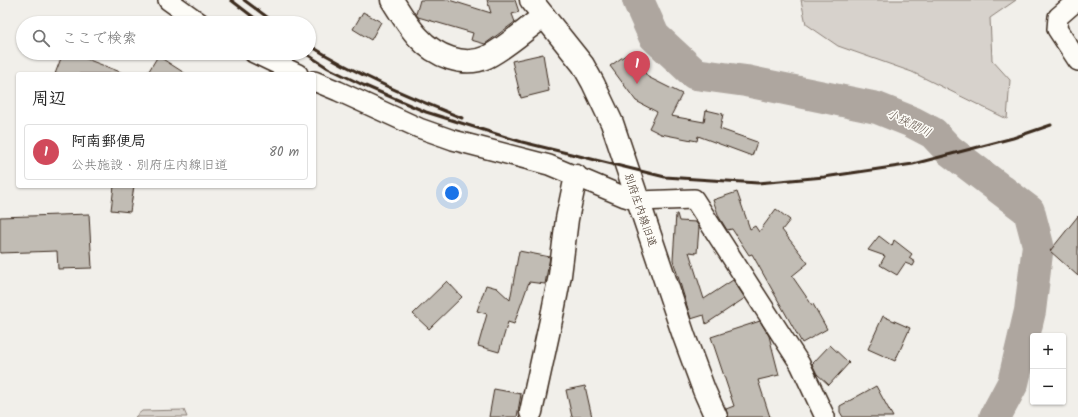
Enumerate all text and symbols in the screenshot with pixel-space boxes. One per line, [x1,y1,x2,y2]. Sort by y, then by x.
search box [16,16,316,60]
icon: search [30,27,52,49]
text: ここで検索 [62,27,137,51]
pin: 1 [624,51,650,84]
text: 周辺 [32,86,66,113]
water label: 小狭間川 [883,104,935,143]
text: 阿南郵便局 [71,130,146,154]
text: 1 [44,142,48,163]
text: 80 m [269,142,299,163]
text: 公共施設 · 別府庄内線旧道 [71,155,228,176]
street label: 別府庄内線旧道 [619,171,661,250]
your location [442,183,462,203]
map controls [1030,333,1066,405]
button: + [1030,333,1066,369]
button: − [1030,369,1066,405]

